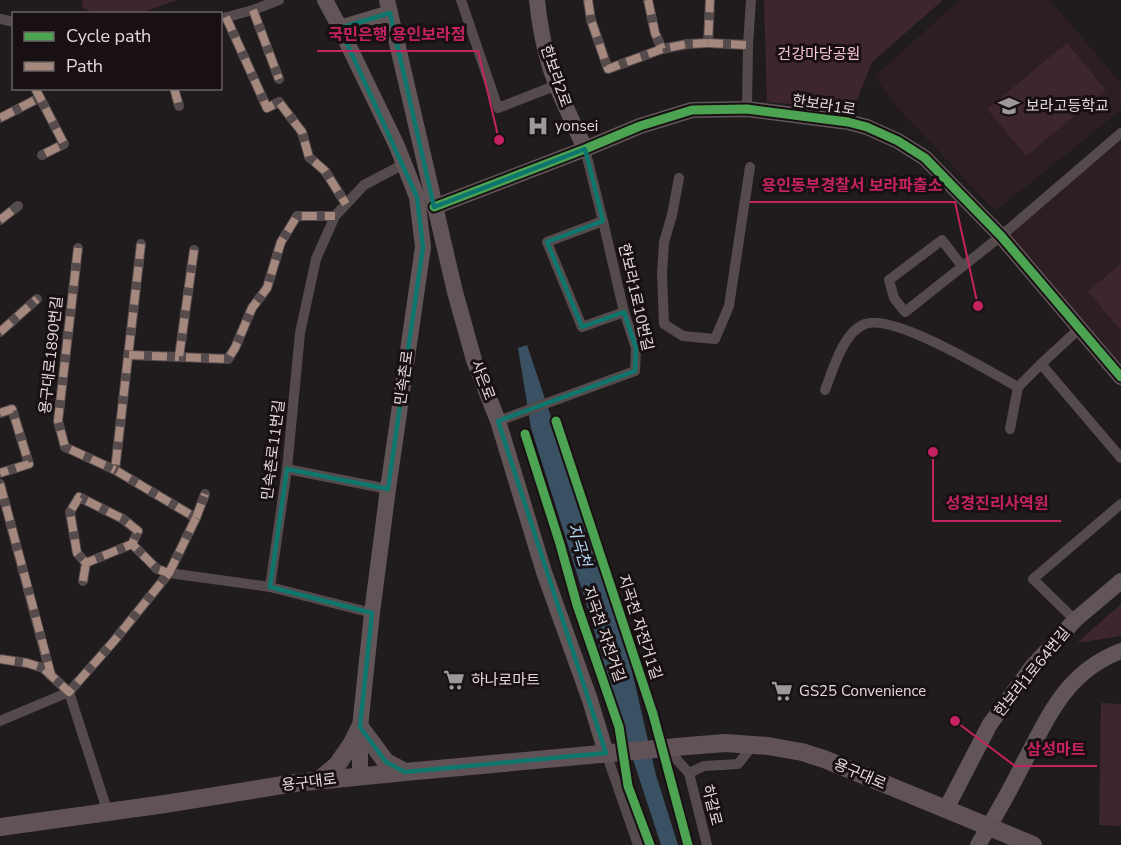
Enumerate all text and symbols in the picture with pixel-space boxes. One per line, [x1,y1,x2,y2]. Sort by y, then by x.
legend [12,12,222,90]
callout: 국민은행 용인보라점 [317,17,478,51]
text: Cycle path [66,24,151,48]
text: 국민은행 용인보라점 [329,24,465,46]
street label: 한보라2로 [536,42,576,110]
park label: 건강마당공원 [778,44,860,64]
text: Path [66,54,103,78]
street label: 한보라1로 [791,90,857,120]
school or university icon: 보라고등학교 [997,94,1021,118]
place label: 보라고등학교 [1026,96,1109,116]
hospital icon: yonsei [526,114,550,138]
place label: yonsei [555,116,598,136]
callout: 용인동부경찰서 보라파출소 [750,168,955,202]
text: 용인동부경찰서 보라파출소 [762,175,943,197]
street label: 한보라1로10번길 [614,241,658,353]
street label: 용구대로1890번길 [35,295,67,415]
street label: 민속촌로 [390,349,418,407]
street label: 사은로 [466,357,500,403]
street label: 민속촌로11번길 [257,399,289,501]
callout: 성경진리사역원 [933,487,1061,521]
text: 성경진리사역원 [945,493,1049,515]
water label: 지곡천 [562,521,597,572]
street label: 지곡천 자전거1길 [614,572,666,682]
street label: 지곡천 자전거길 [578,583,630,685]
street label: 한보라1로64번길 [990,623,1074,721]
supermarket icon: 하나로마트 [442,668,466,692]
place label: 하나로마트 [471,670,540,690]
supermarket icon: GS25 Convenience [770,679,794,703]
place label: GS25 Convenience [799,681,926,701]
callout: 삼성마트 [1015,732,1097,766]
text: 삼성마트 [1027,739,1086,761]
street label: 용구대로 [831,754,889,794]
street label: 용구대로 [280,769,338,795]
street label: 하갈로 [697,782,727,828]

